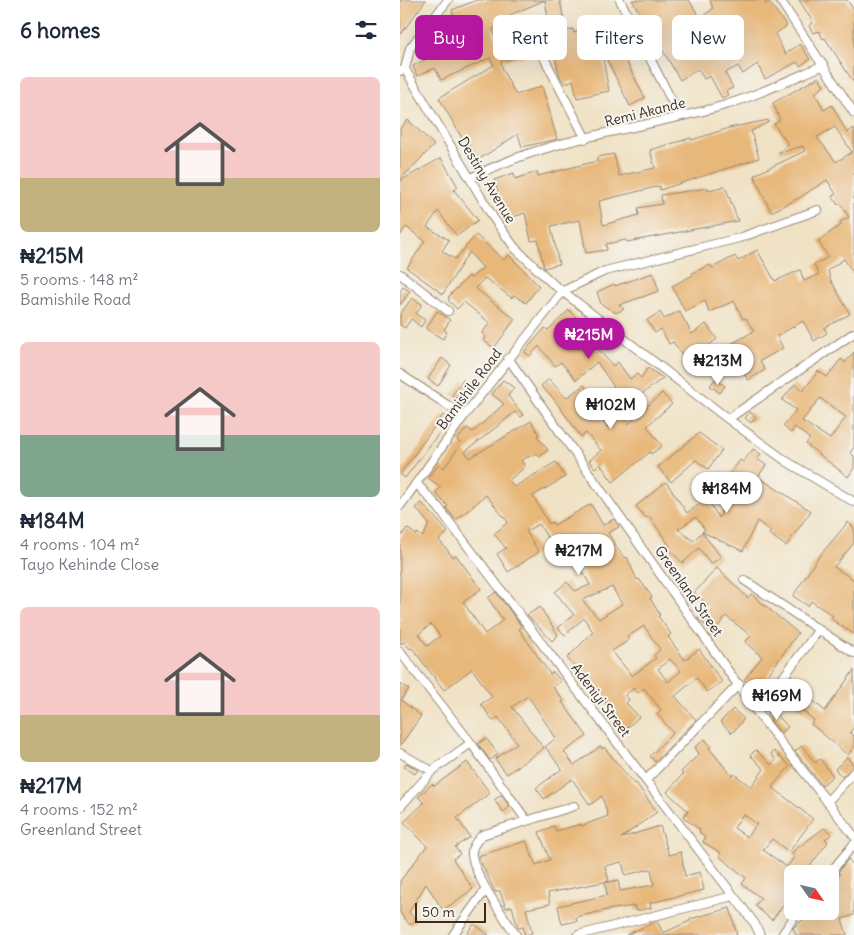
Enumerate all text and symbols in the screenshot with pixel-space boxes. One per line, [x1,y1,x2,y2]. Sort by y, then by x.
chip: Buy [415,15,483,60]
chip: Rent [493,15,567,60]
chip: Filters [577,15,662,60]
chip: New [672,15,744,60]
icon: filters [352,16,380,44]
text: 6 homes [20,17,100,44]
street label: Remi Akande [603,93,687,131]
icon: home [155,109,245,199]
street label: Destiny Avenue [454,133,520,227]
text: ₦215M [20,242,84,269]
text: 5 rooms · 148 m² [20,269,139,289]
text: Bamishile Road [20,289,131,309]
pin: ₦215M [554,318,624,360]
text: ₦215M [565,324,613,344]
pin: ₦213M [683,344,753,386]
street label: Bamishile Road [433,345,505,433]
text: ₦213M [694,350,742,370]
icon: home [155,374,245,464]
pin: ₦102M [576,388,646,430]
text: ₦102M [586,394,636,414]
pin: ₦184M [692,472,762,514]
text: ₦184M [702,478,752,498]
text: ₦184M [20,507,85,534]
text: 4 rooms · 104 m² [20,534,140,554]
pin: ₦217M [544,534,614,576]
text: ₦217M [555,540,603,560]
street label: Greenland Street [651,542,727,640]
text: Tayo Kehinde Close [20,554,159,574]
icon: home [155,639,245,729]
street label: Adeniyi Street [567,660,635,741]
pin: ₦169M [742,678,812,721]
text: ₦169M [752,685,802,705]
text: ₦217M [20,772,82,799]
text: 4 rooms · 152 m² [20,799,138,819]
text: Greenland Street [20,819,142,839]
north arrow [784,865,839,920]
map controls [784,865,839,920]
scale bar [415,900,486,923]
text: 50 m [422,903,455,921]

